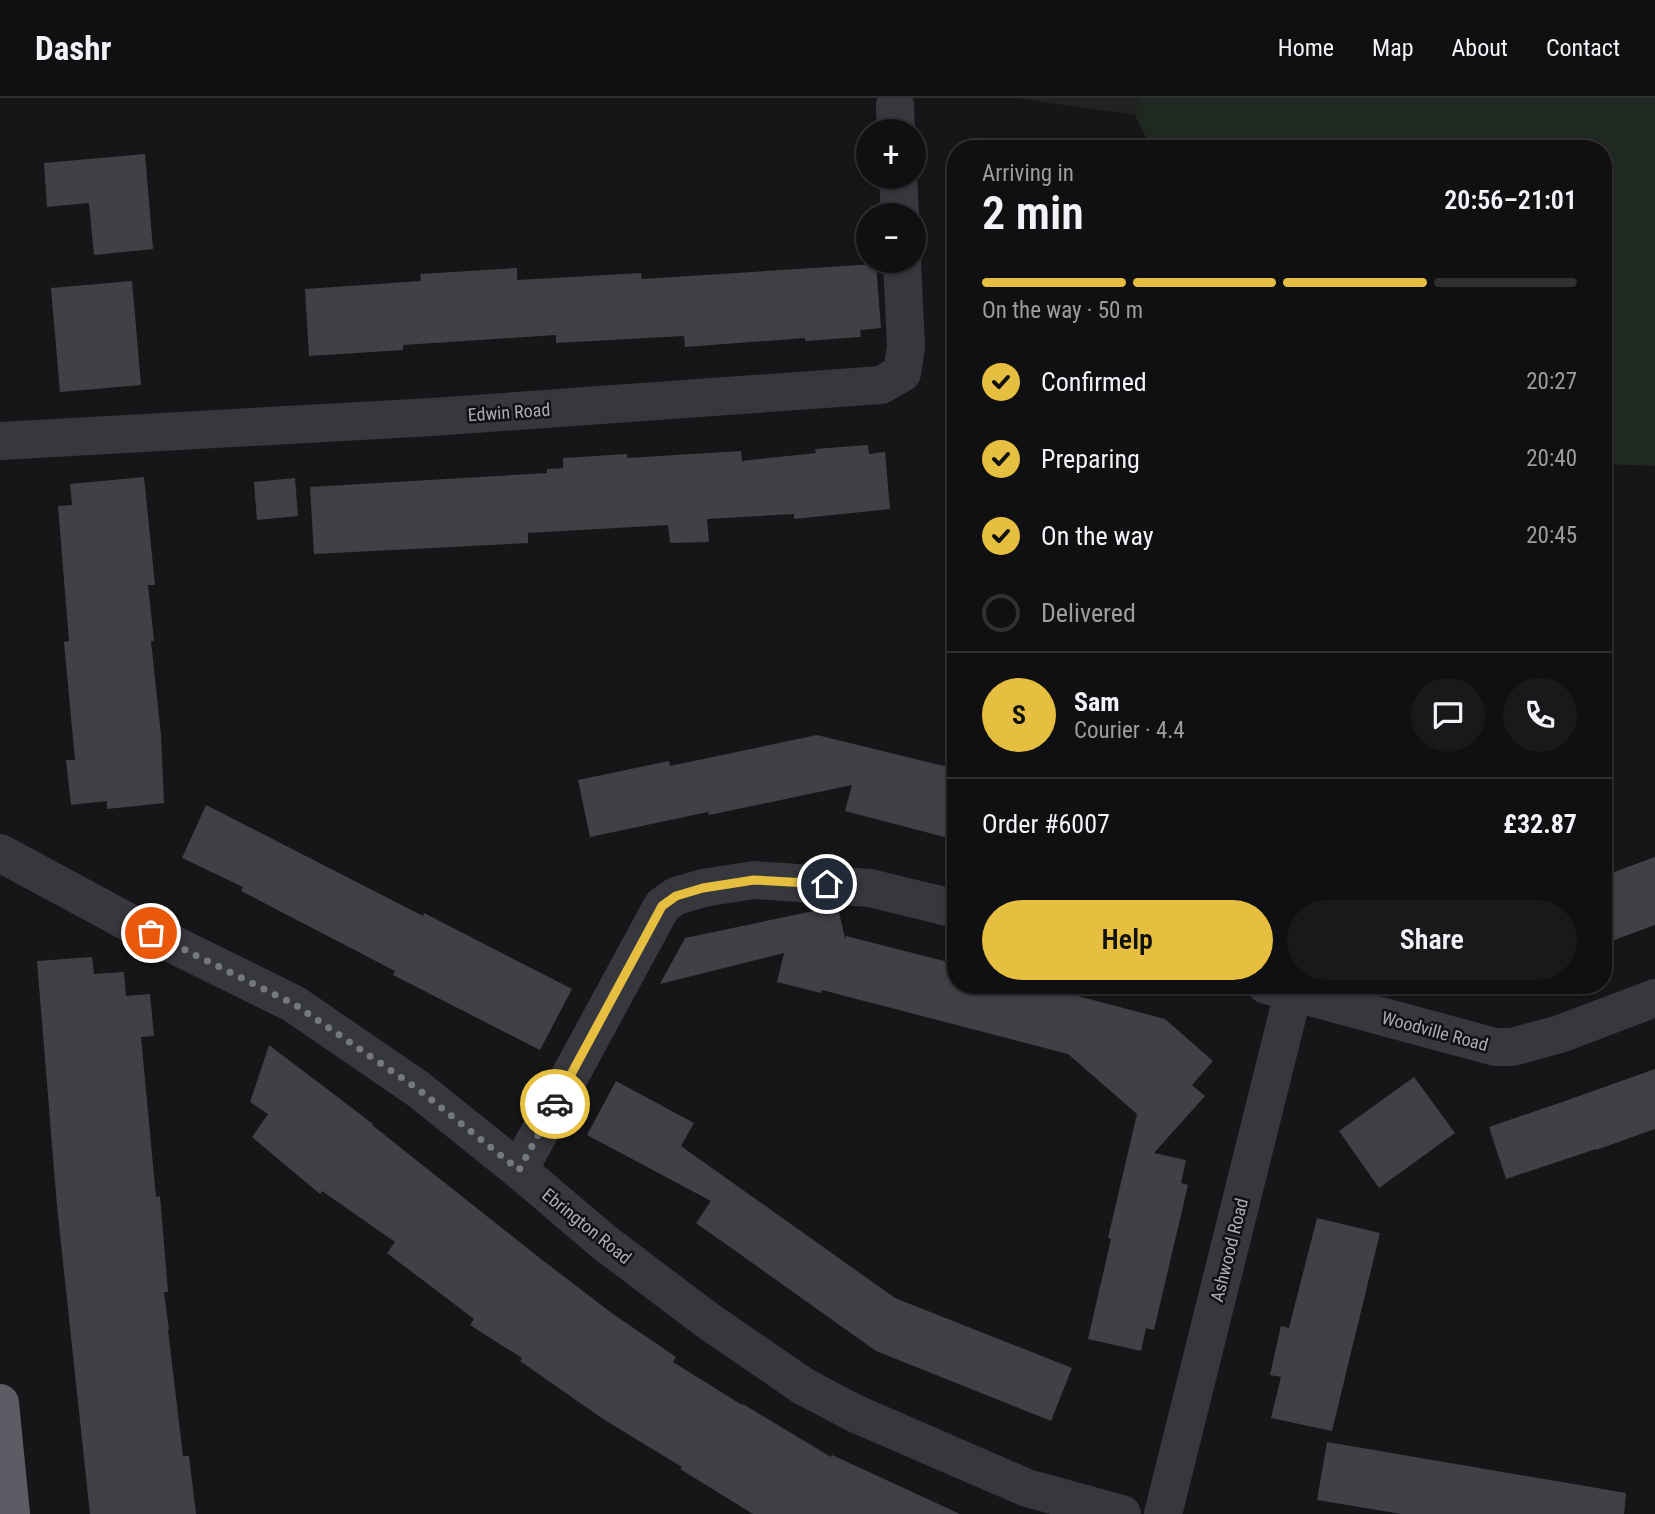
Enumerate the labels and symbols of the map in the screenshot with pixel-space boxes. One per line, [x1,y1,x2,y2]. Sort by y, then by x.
street label: Edwin Road [467,399,551,425]
pin [797,854,857,914]
pin [121,903,181,963]
street label: Woodville Road [1380,1007,1490,1055]
courier [520,1069,590,1139]
street label: Ebrington Road [538,1184,636,1268]
street label: Ashwood Road [1206,1196,1252,1304]

